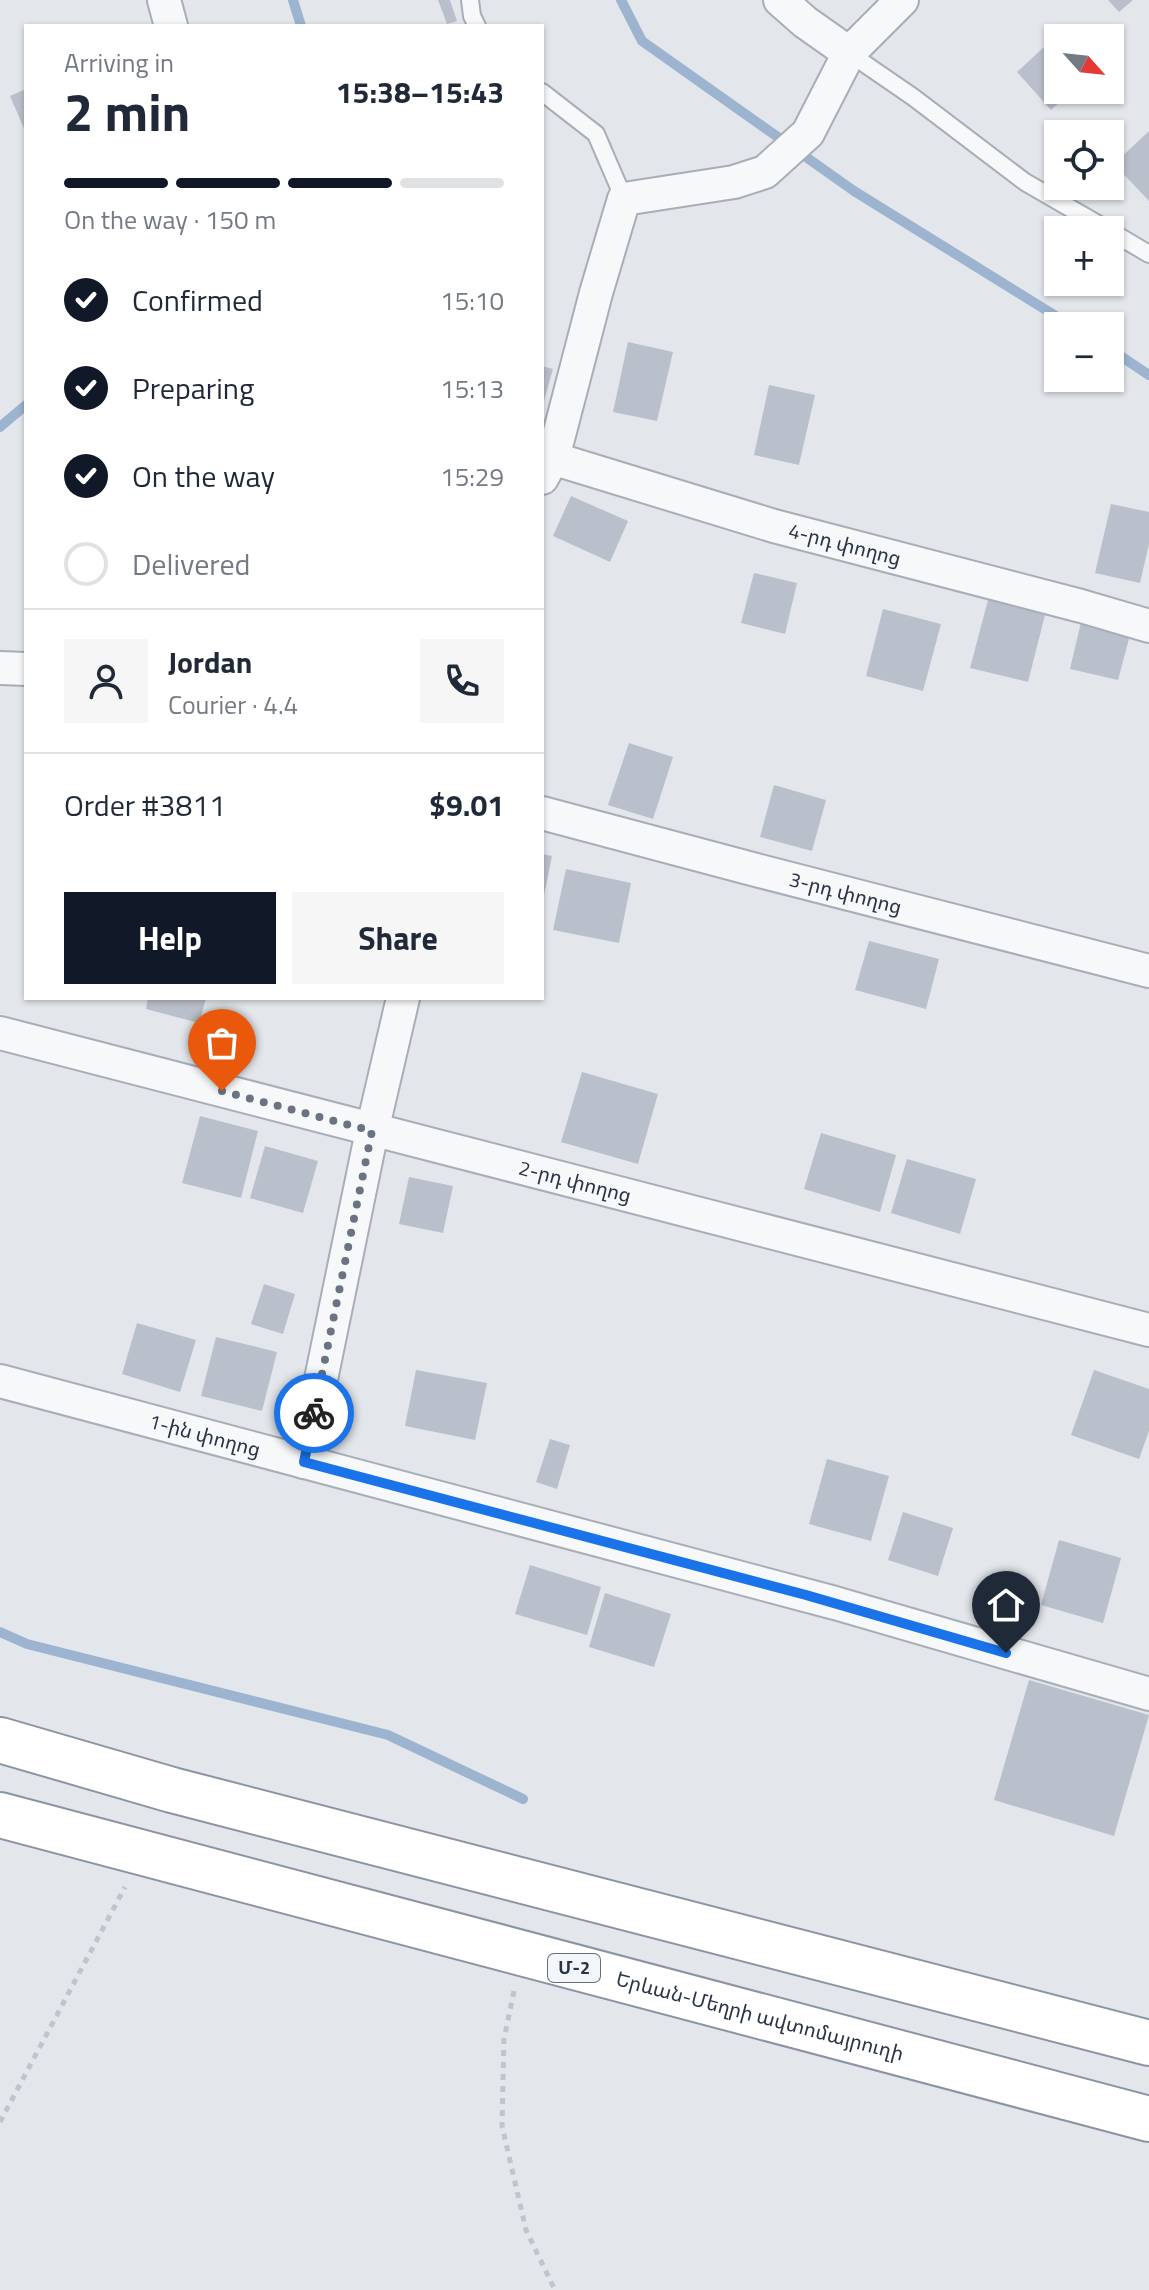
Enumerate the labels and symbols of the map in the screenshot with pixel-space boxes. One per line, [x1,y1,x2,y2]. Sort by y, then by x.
north arrow [1044,24,1124,104]
street label: 4-րդ փողոց [786,515,905,574]
street label: 3-րդ փողոց [786,863,905,922]
pin [188,1009,256,1091]
street label: 2-րդ փողոց [516,1152,635,1211]
courier [274,1373,354,1453]
street label: 1-ին փողոց [146,1405,264,1465]
pin [972,1571,1040,1653]
road number: Մ-2 [548,1954,600,1982]
street label: Երևան-Մեղրի ավտոմայրուղի [613,1963,907,2068]

